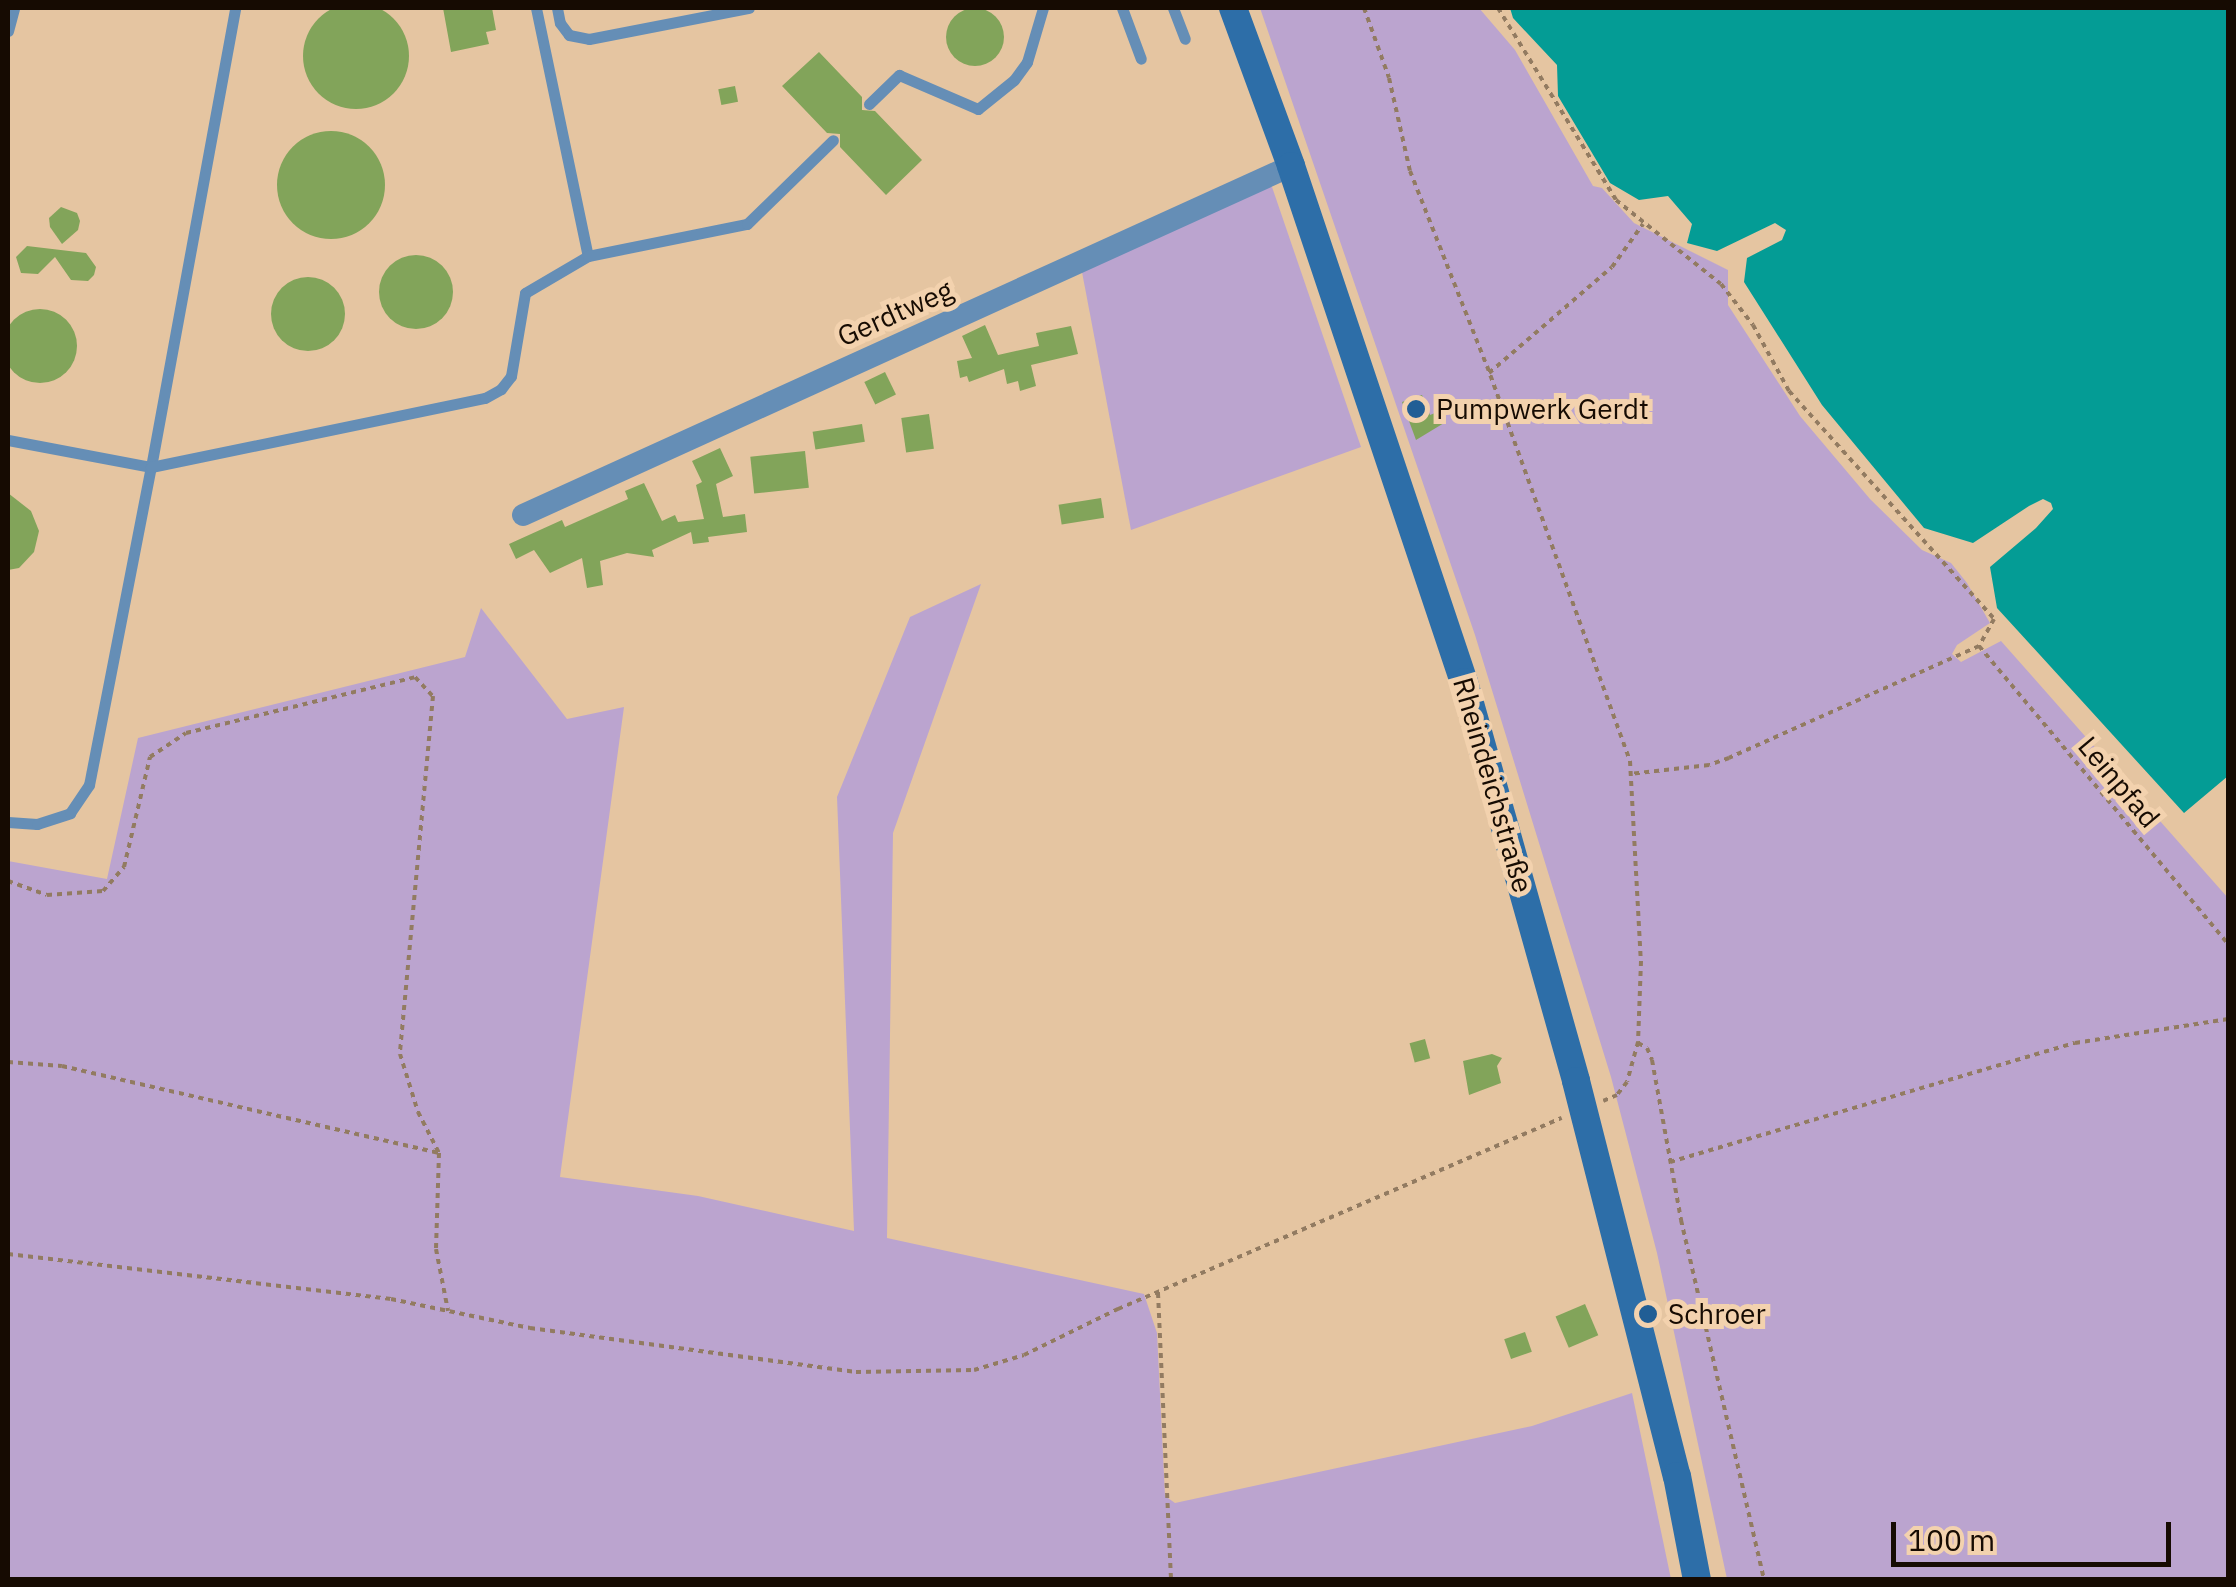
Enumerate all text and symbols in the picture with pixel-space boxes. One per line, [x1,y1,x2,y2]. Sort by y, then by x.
street label: Gerdtweg [832,273,958,353]
place label: Pumpwerk Gerdt [1436,392,1649,426]
marker: Pumpwerk Gerdt [1405,398,1427,420]
street label: Rheindeichstraße [1446,673,1540,897]
street label: Leinpfad [2071,730,2167,834]
place label: Schroer [1668,1297,1766,1331]
marker: Schroer [1637,1303,1659,1325]
scale bar [1896,1502,2176,1564]
text: 100 m [1908,1520,1995,1559]

